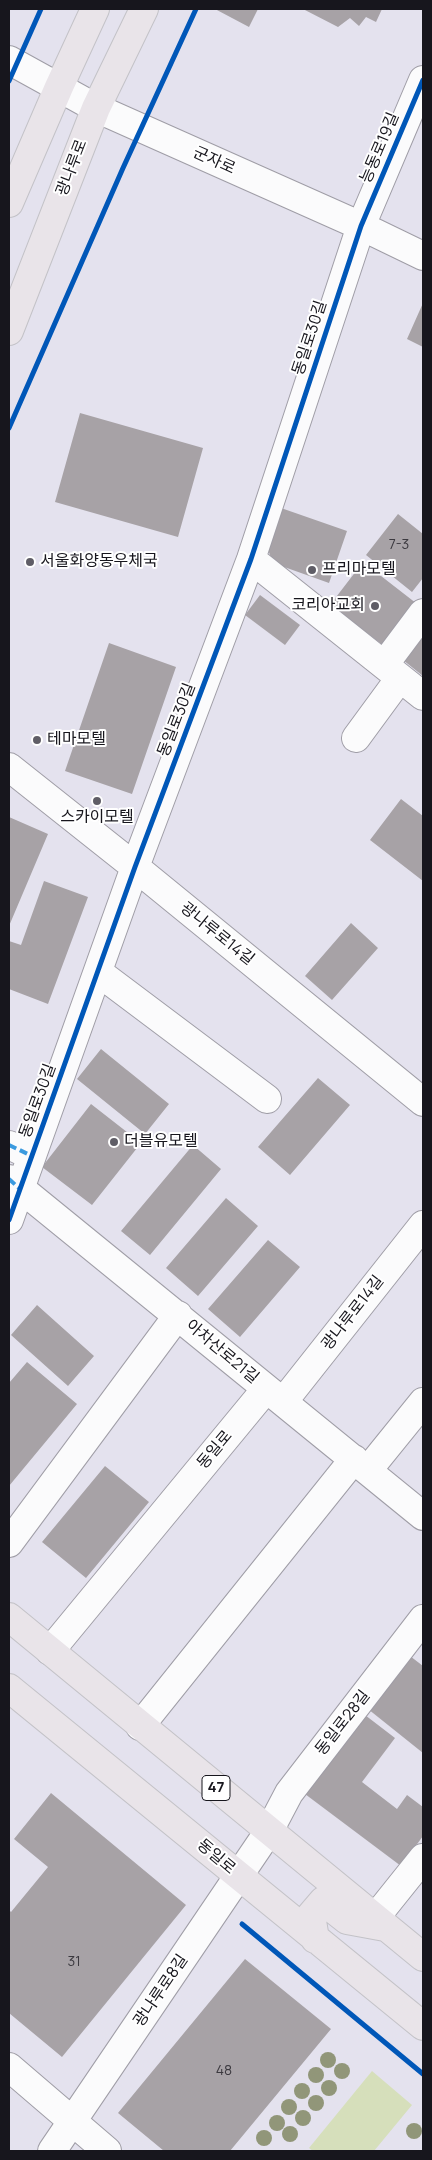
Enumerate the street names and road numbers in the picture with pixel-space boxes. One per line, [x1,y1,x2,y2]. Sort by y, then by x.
street label: 능동로19길 [357,110,403,186]
street label: 광나루로 [52,137,92,199]
street label: 군자로 [190,143,238,179]
street label: 동일로30길 [289,298,331,378]
street label: 동일로30길 [154,680,200,760]
street label: 광나루로14길 [176,898,258,970]
street label: 동일로30길 [16,1061,60,1141]
street label: 광나루로14길 [318,1272,388,1354]
street label: 아차산로21길 [182,1316,262,1388]
street label: 동일로 [193,1427,237,1473]
street label: 동일로28길 [312,1687,374,1759]
road number: 47 [202,1776,230,1800]
street label: 동일로 [193,1835,239,1879]
street label: 광나루로8길 [130,1951,192,2031]

